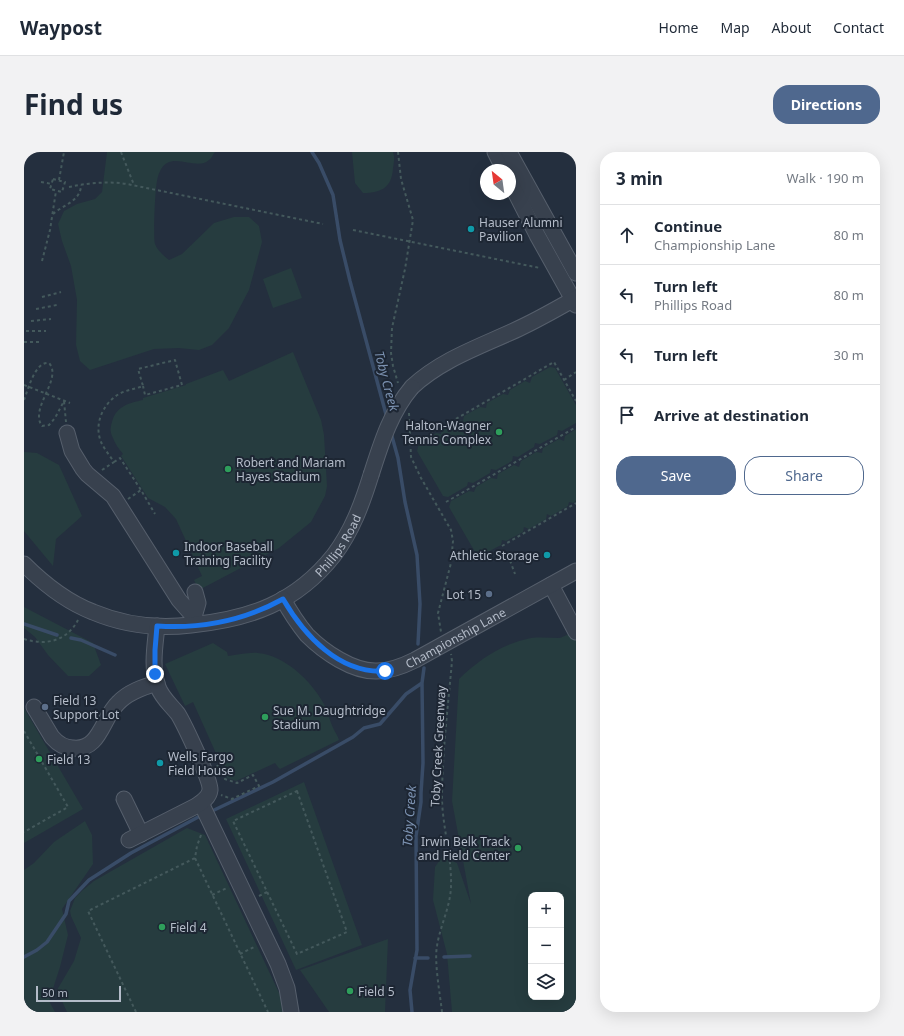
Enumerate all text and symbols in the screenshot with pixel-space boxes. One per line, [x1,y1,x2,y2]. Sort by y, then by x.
text: Waypost [20,15,102,41]
text: Home [659,18,698,37]
text: Map [720,18,750,37]
text: About [772,18,811,37]
text: Contact [833,18,884,37]
text: Find us [24,85,123,123]
button: Directions [773,85,880,124]
north arrow [480,164,516,200]
text: 3 min [616,167,663,190]
text: Walk · 190 m [786,169,864,187]
place label: Hauser Alumni Pavilion [479,214,563,245]
text: Continue [654,216,722,236]
marker: Hauser Alumni Pavilion [466,224,476,234]
icon: ahead [616,224,638,246]
text: 80 m [834,226,864,244]
text: Championship Lane [654,236,775,254]
text: Turn left [654,276,718,296]
icon: left [616,284,638,306]
text: 80 m [834,286,864,304]
text: Phillips Road [654,296,732,314]
icon: left [616,344,638,366]
text: Turn left [654,345,718,365]
text: 30 m [834,346,864,364]
water label: Toby Creek [370,349,404,414]
icon: arrive [616,404,638,426]
text: Arrive at destination [654,405,809,425]
place label: Halton-Wagner Tennis Complex [402,417,492,448]
marker: Halton-Wagner Tennis Complex [494,427,504,437]
place label: Robert and Mariam Hayes Stadium [236,454,346,485]
button: Save [616,456,736,495]
button: Share [744,456,864,495]
marker: Robert and Mariam Hayes Stadium [223,464,233,474]
street label: Phillips Road [311,511,365,580]
place label: Indoor Baseball Training Facility [184,538,273,569]
place label: Athletic Storage [450,547,539,564]
marker: Indoor Baseball Training Facility [171,548,181,558]
marker: Athletic Storage [542,550,552,560]
place label: Lot 15 [446,586,481,603]
marker: Lot 15 [484,589,494,599]
street label: Championship Lane [403,603,509,672]
route start [376,662,394,680]
route end [146,665,164,683]
street label: Toby Creek Greenway [426,684,450,807]
place label: Field 13 Support Lot [53,692,120,723]
marker: Field 13 Support Lot [40,702,50,712]
place label: Sue M. Daughtridge Stadium [273,702,386,733]
marker: Sue M. Daughtridge Stadium [260,712,270,722]
place label: Wells Fargo Field House [168,748,234,779]
place label: Field 13 [47,751,91,768]
marker: Field 13 [34,754,44,764]
marker: Wells Fargo Field House [155,758,165,768]
water label: Toby Creek [398,784,420,847]
place label: Irwin Belk Track and Field Center [418,833,511,864]
marker: Irwin Belk Track and Field Center [513,843,523,853]
map controls [528,892,564,1000]
button: + [528,892,564,928]
place label: Field 4 [170,919,207,936]
marker: Field 4 [157,922,167,932]
button: − [528,928,564,964]
button: layers [528,964,564,1000]
place label: Field 5 [358,983,395,1000]
scale bar [36,984,121,1003]
text: 50 m [42,985,68,1000]
marker: Field 5 [345,986,355,996]

